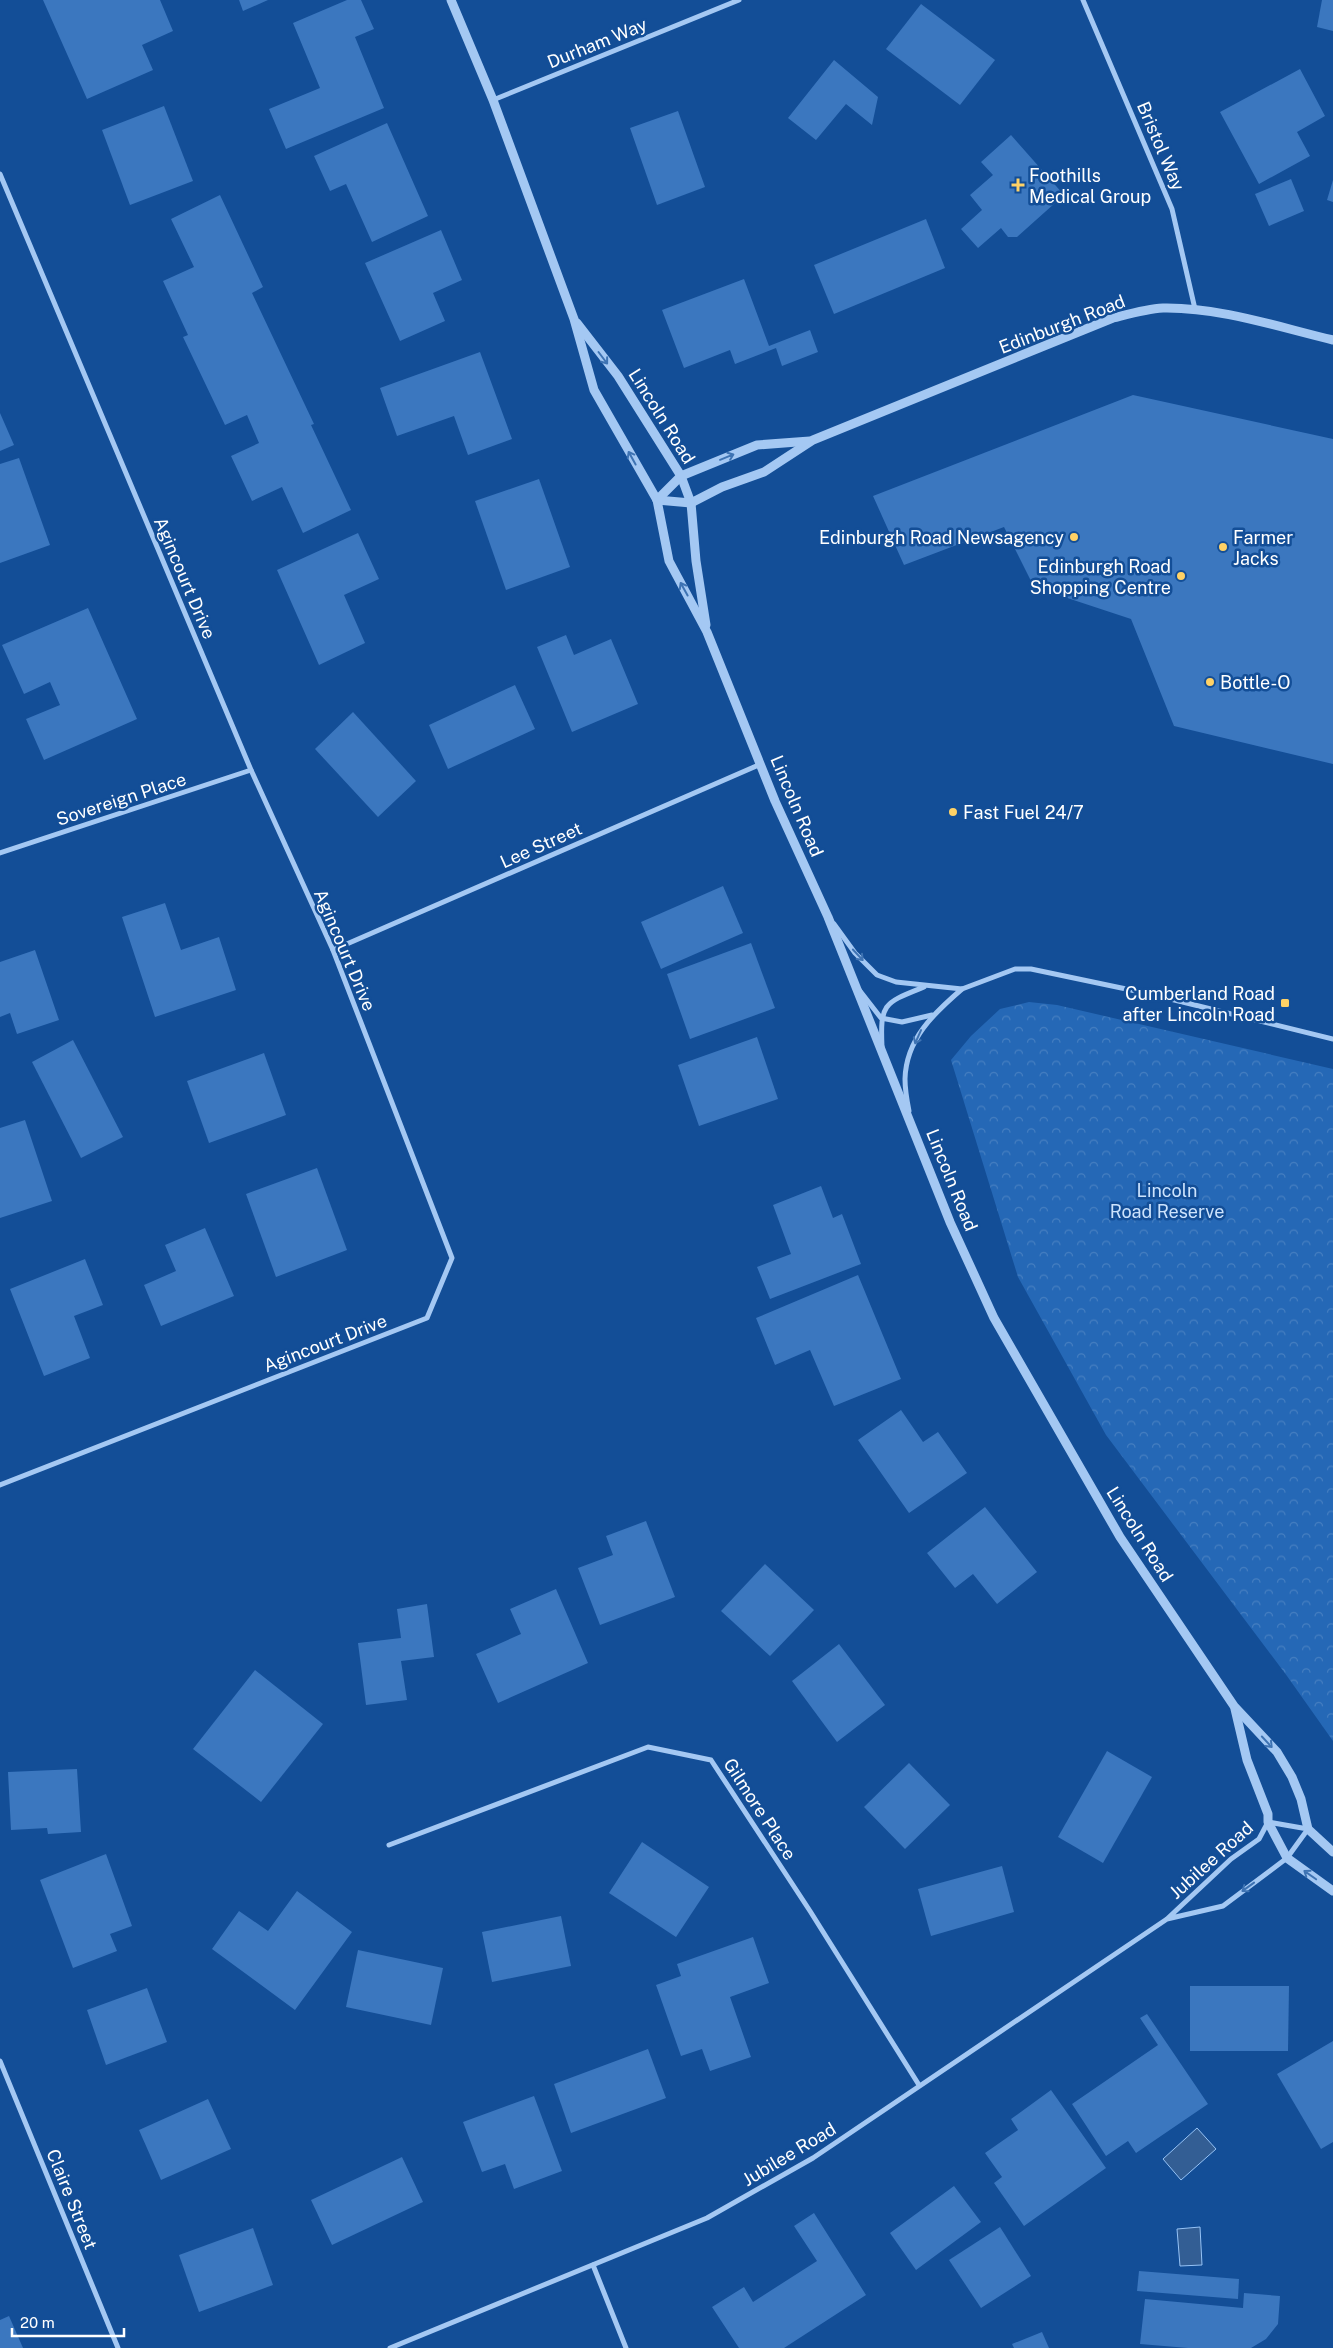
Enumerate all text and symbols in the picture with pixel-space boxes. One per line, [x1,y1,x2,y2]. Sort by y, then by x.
street label: Durham Way [544,13,650,73]
street label: Bristol Way [1133,98,1189,194]
place label: Foothills Medical Group [1029,165,1151,207]
marker: Foothills Medical Group [1011,178,1025,192]
street label: Edinburgh Road [996,290,1128,358]
one-way arrow [598,351,609,364]
street label: Lincoln Road [624,365,700,467]
one-way arrow [627,452,637,466]
one-way arrow [719,452,734,462]
street label: Agincourt Drive [150,514,220,642]
place label: Edinburgh Road Newsagency [819,527,1064,548]
place label: Farmer Jacks [1233,527,1293,569]
marker: Edinburgh Road Newsagency [1068,531,1080,543]
marker: Farmer Jacks [1217,541,1229,553]
place label: Edinburgh Road Shopping Centre [1030,556,1171,598]
marker: Edinburgh Road Shopping Centre [1175,570,1187,582]
one-way arrow [679,581,689,596]
place label: Bottle-O [1220,672,1290,693]
marker: Bottle-O [1204,676,1216,688]
street label: Lincoln Road [766,752,828,860]
street label: Sovereign Place [53,768,189,830]
place label: Fast Fuel 24/7 [963,802,1084,823]
marker: Fast Fuel 24/7 [947,806,959,818]
street label: Lee Street [497,818,585,872]
street label: Agincourt Drive [310,886,380,1014]
one-way arrow [852,949,864,961]
place label: Cumberland Road after Lincoln Road [1122,983,1275,1025]
marker: Cumberland Road after Lincoln Road [1279,997,1291,1009]
one-way arrow [912,1030,922,1045]
street label: Lincoln Road [922,1126,982,1234]
park label: Lincoln Road Reserve [1110,1180,1224,1222]
street label: Agincourt Drive [260,1310,390,1376]
street label: Lincoln Road [1102,1483,1178,1585]
one-way arrow [1261,1735,1273,1748]
street label: Gilmore Place [719,1754,801,1864]
street label: Jubilee Road [1165,1817,1257,1903]
one-way arrow [1303,1870,1317,1880]
one-way arrow [1241,1882,1255,1892]
street label: Jubilee Road [739,2118,839,2190]
street label: Claire Street [42,2146,102,2252]
scale bar [12,2306,125,2338]
text: 20 m [20,2314,55,2331]

